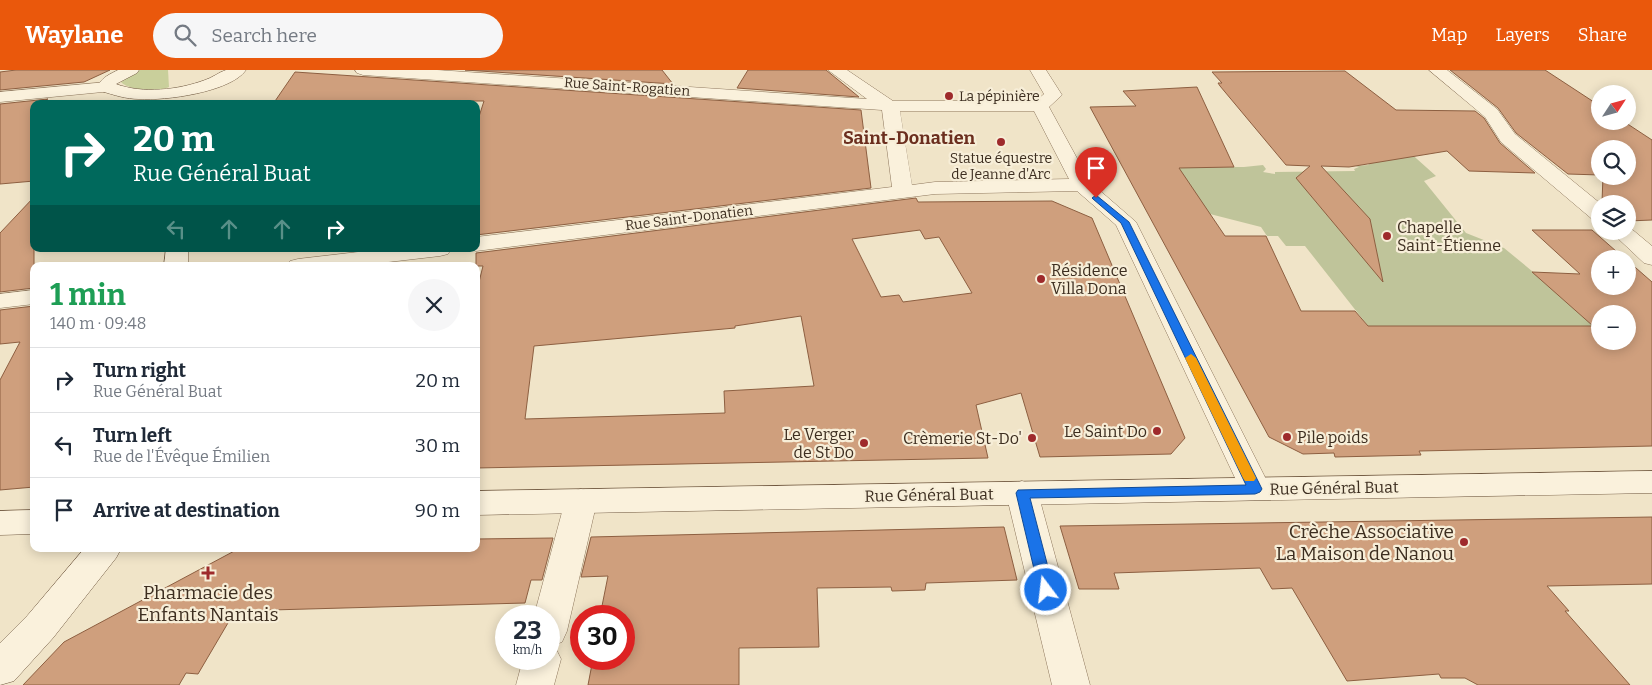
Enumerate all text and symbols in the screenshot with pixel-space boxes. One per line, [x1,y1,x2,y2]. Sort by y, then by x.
search box [153,13,503,58]
text: Waylane [25,21,123,49]
icon: search [171,21,199,49]
text: Search here [211,24,317,47]
text: Map [1431,24,1467,46]
text: Layers [1495,24,1550,46]
text: Share [1578,24,1627,46]
street label: Rue Saint-Rogatien [563,74,691,100]
north arrow [1591,85,1636,130]
map controls [1591,85,1636,350]
place label: La pépinière [959,88,1040,105]
marker: La pépinière [943,90,955,102]
text: 20 m [133,118,215,160]
icon: right [50,120,115,185]
district label: Saint-Donatien [843,127,976,149]
marker: Statue équestre de Jeanne d'Arc [995,136,1007,148]
button: search [1591,140,1636,185]
pin [1075,147,1117,198]
place label: Statue équestre de Jeanne d'Arc [950,150,1052,183]
icon: arrive [1082,154,1110,182]
text: Rue Général Buat [133,160,311,187]
button: layers [1591,195,1636,240]
street label: Rue Saint-Donatien [624,202,754,234]
icon: left [162,215,190,243]
icon: ahead [215,215,243,243]
icon: ahead [268,215,296,243]
icon: right [321,215,349,243]
place label: Chapelle Saint-Étienne [1397,218,1501,255]
marker: Chapelle Saint-Étienne [1381,230,1393,242]
button: + [1591,250,1636,295]
place label: Résidence Villa Dona [1051,261,1127,298]
marker: Résidence Villa Dona [1035,273,1047,285]
text: 1 min [50,277,126,313]
button: close [408,279,460,331]
button: − [1591,305,1636,350]
text: 140 m · 09:48 [50,314,146,333]
text: Turn right [93,359,186,382]
icon: right [50,366,78,394]
text: 20 m [416,369,460,392]
text: Rue Général Buat [93,382,222,401]
place label: Le Saint Do [1064,422,1147,441]
text: Turn left [93,424,172,447]
place label: Le Verger de St Do [783,425,854,462]
marker: Le Saint Do [1151,425,1163,437]
place label: Pile poids [1297,428,1368,447]
place label: Crèmerie St-Do' [903,429,1022,448]
icon: left [50,431,78,459]
marker: Pile poids [1281,431,1293,443]
marker: Crèmerie St-Do' [1026,432,1038,444]
text: 30 m [415,434,460,457]
marker: Le Verger de St Do [858,437,870,449]
text: Rue de l'Évêque Émilien [93,447,270,466]
street label: Rue Général Buat [1269,477,1399,499]
street label: Rue Général Buat [864,484,994,506]
icon: arrive [50,496,78,524]
text: Arrive at destination [93,499,280,522]
text: 90 m [415,499,460,522]
place label: Crèche Associative La Maison de Nanou [1276,520,1454,565]
marker: Crèche Associative La Maison de Nanou [1458,536,1470,548]
position arrow [1019,563,1071,615]
marker: Pharmacie des Enfants Nantais [202,567,214,579]
place label: Pharmacie des Enfants Nantais [137,581,279,626]
speed limit sign: 30 [570,605,635,670]
text: 23 [513,616,542,646]
text: km/h [513,643,542,657]

